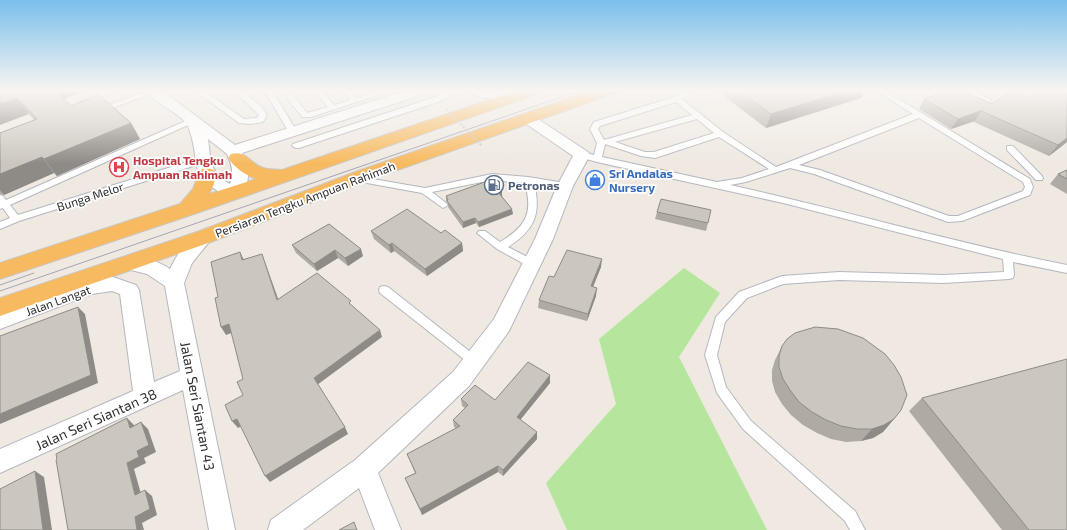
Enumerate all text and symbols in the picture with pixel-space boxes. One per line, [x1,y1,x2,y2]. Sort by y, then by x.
place label: Hospital Tengku Ampuan Rahimah [133,153,232,181]
hospital icon: Hospital Tengku Ampuan Rahimah [108,156,130,178]
street label: Persiaran Tengku Ampuan Rahimah [213,158,397,240]
place label: Sri Andalas Nursery [609,166,673,195]
shop icon: Sri Andalas Nursery [584,169,606,191]
fuel station icon: Petronas [483,174,505,196]
place label: Petronas [508,178,560,192]
street label: Bunga Melor [55,179,125,213]
street label: Jalan Langat [24,282,93,318]
street label: Jalan Seri Siantan 43 [177,340,219,472]
street label: Jalan Seri Siantan 38 [33,385,159,453]

